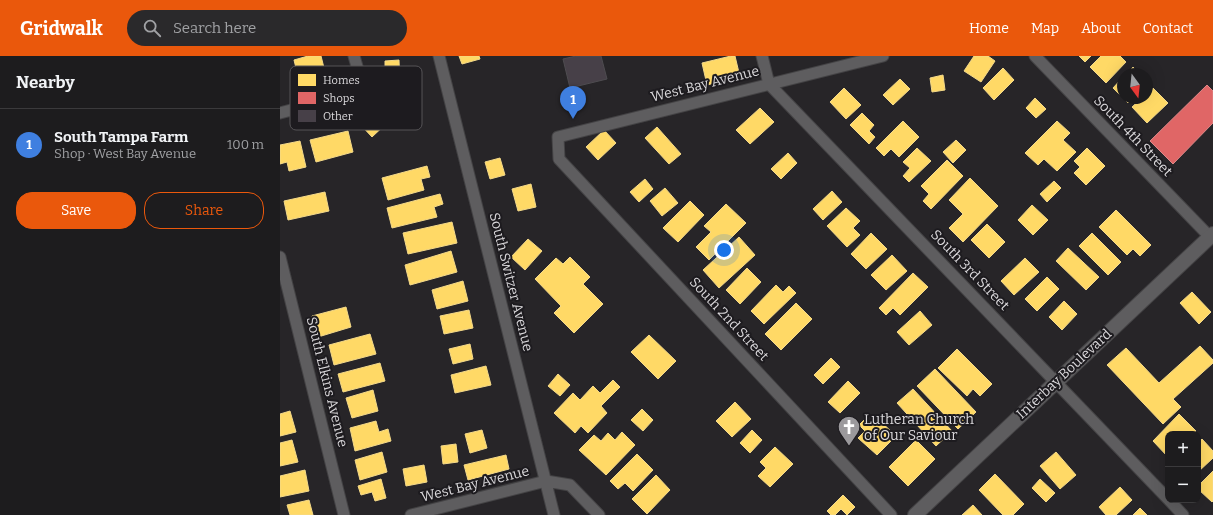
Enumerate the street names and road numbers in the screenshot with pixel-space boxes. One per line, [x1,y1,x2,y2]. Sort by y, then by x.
street label: West Bay Avenue [649,62,761,106]
street label: South 4th Street [1090,92,1176,180]
street label: South Switzer Avenue [486,211,536,353]
street label: South 3rd Street [927,226,1013,314]
street label: South 2nd Street [686,274,772,364]
street label: South Elkins Avenue [303,315,351,449]
street label: Interbay Boulevard [1013,326,1115,422]
street label: West Bay Avenue [419,462,531,506]

